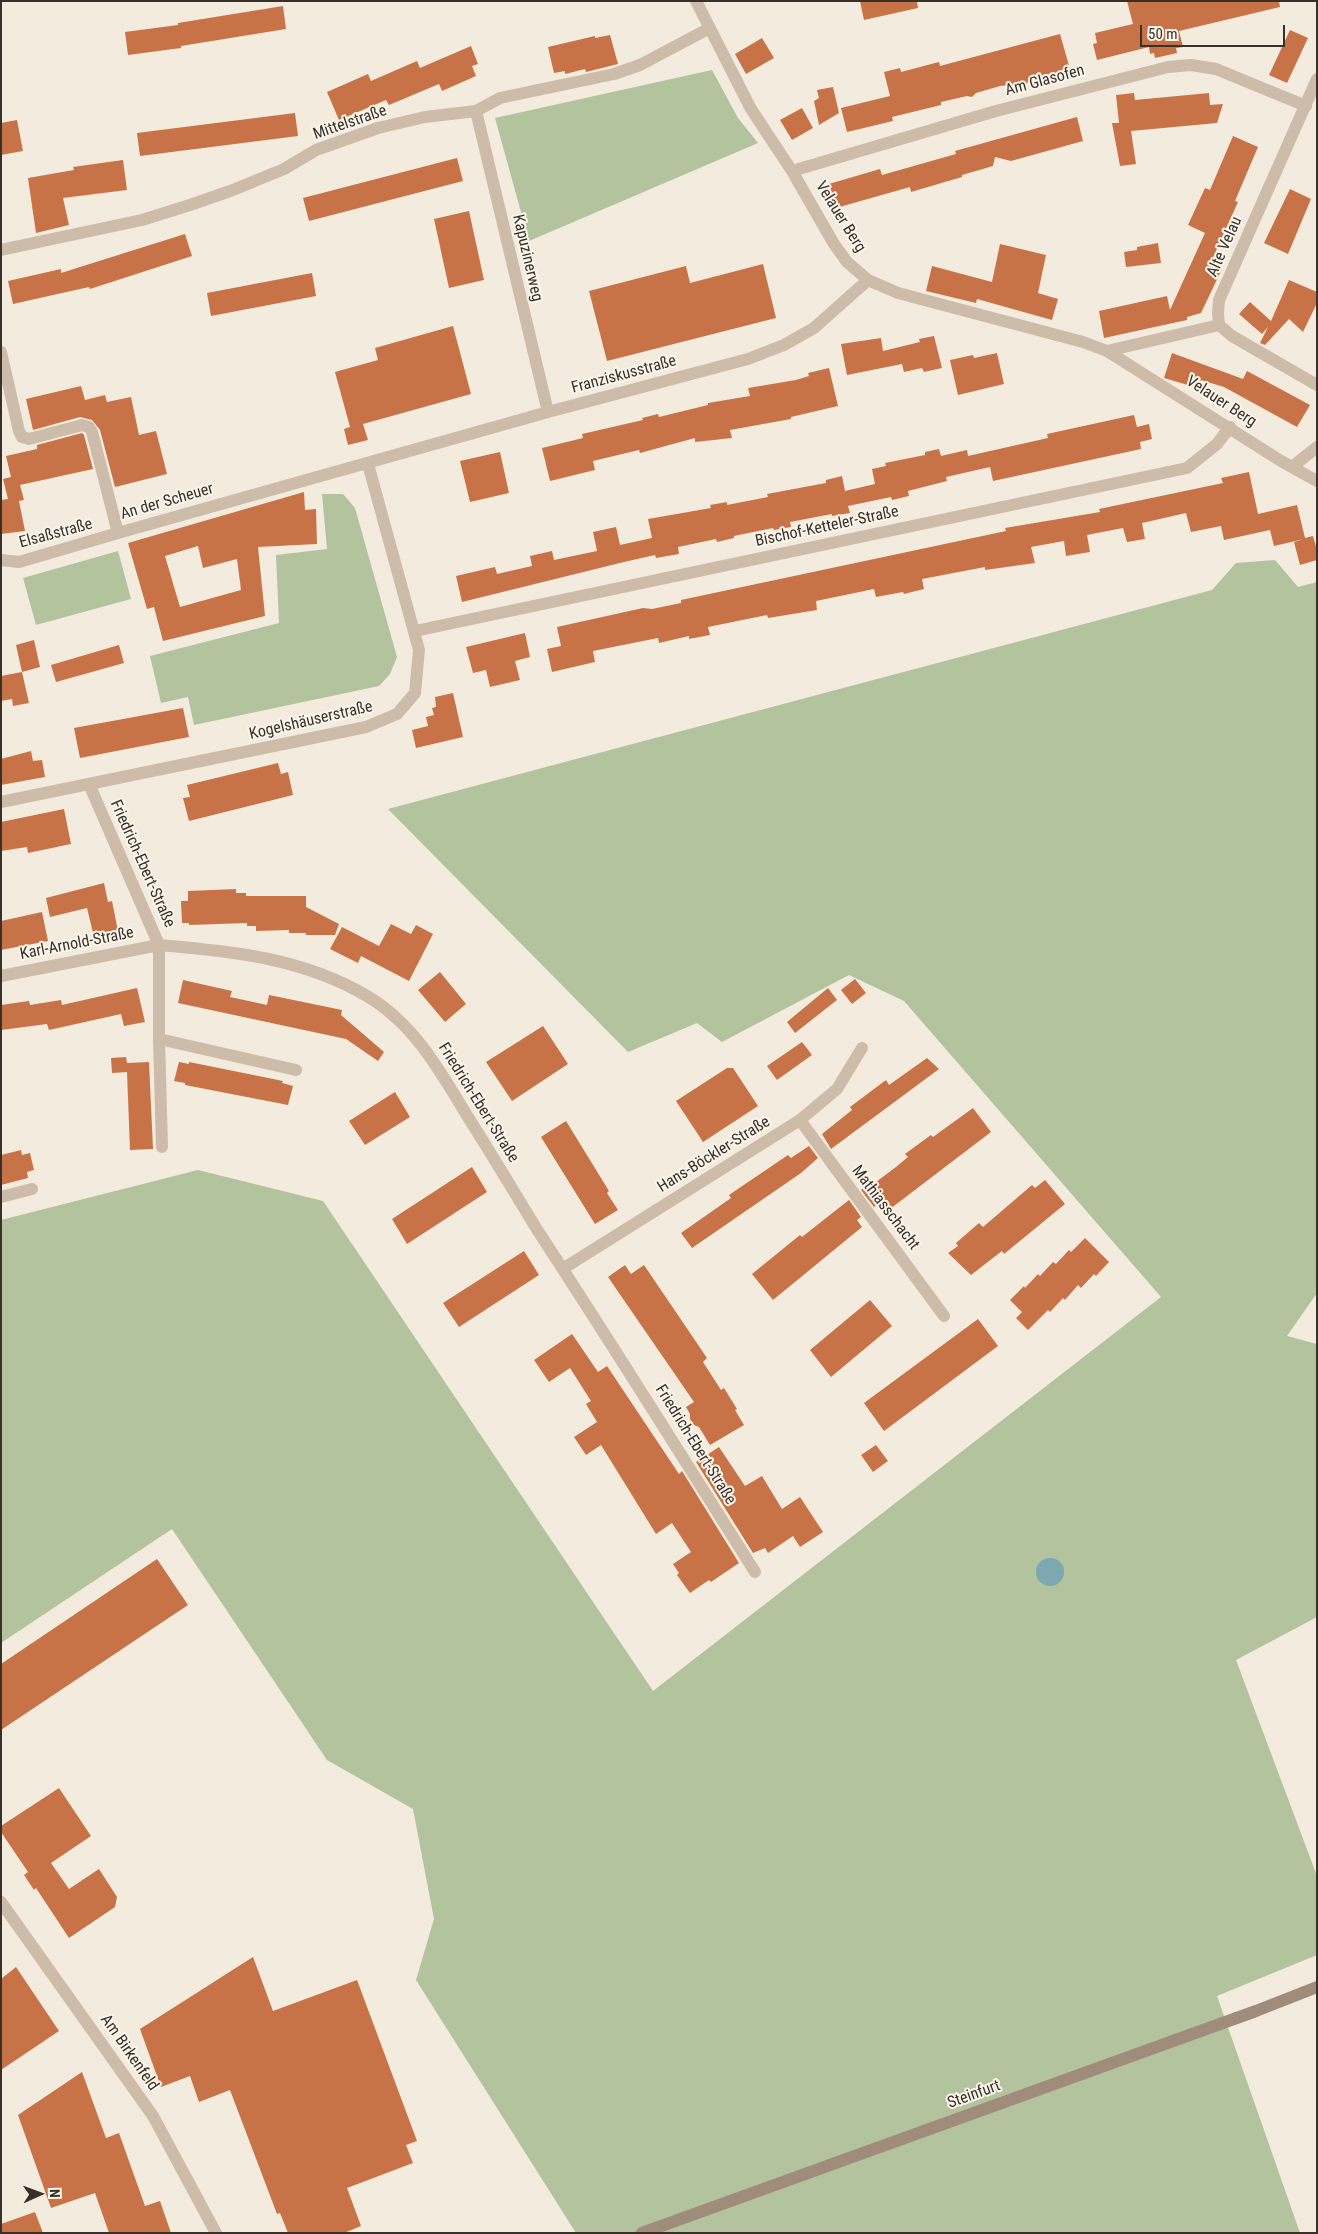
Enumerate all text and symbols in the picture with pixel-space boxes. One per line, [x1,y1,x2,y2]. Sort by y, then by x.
scale bar [1143,15,1288,47]
text: 50 m [1148,25,1178,43]
street label: Am Glasofen [1003,61,1087,101]
street label: Mittelstraße [311,101,389,145]
street label: Velauer Berg [811,178,869,256]
street label: Kapuzinerweg [508,213,546,303]
street label: Alte Velau [1203,214,1247,280]
street label: Franziskusstraße [569,352,679,398]
street label: Velauer Berg [1182,372,1260,432]
street label: An der Scheuer [118,480,216,524]
street label: Bischof-Ketteler-Straße [754,502,900,552]
street label: Elsaßstraße [17,515,95,553]
street label: Kogelshäuserstraße [248,697,374,745]
street label: Friedrich-Ebert-Straße [105,797,179,931]
street label: Karl-Arnold-Straße [18,924,136,964]
street label: Friedrich-Ebert-Straße [433,1040,523,1166]
street label: Hans-Böckler-Straße [654,1113,774,1197]
street label: Mathiasschacht [847,1162,923,1254]
street label: Friedrich-Ebert-Straße [650,1382,740,1508]
street label: Am Birkenfeld [96,2011,162,2095]
street label: Steinfurt [945,2077,1003,2113]
north arrow [15,2169,65,2219]
text: N [47,2189,63,2198]

